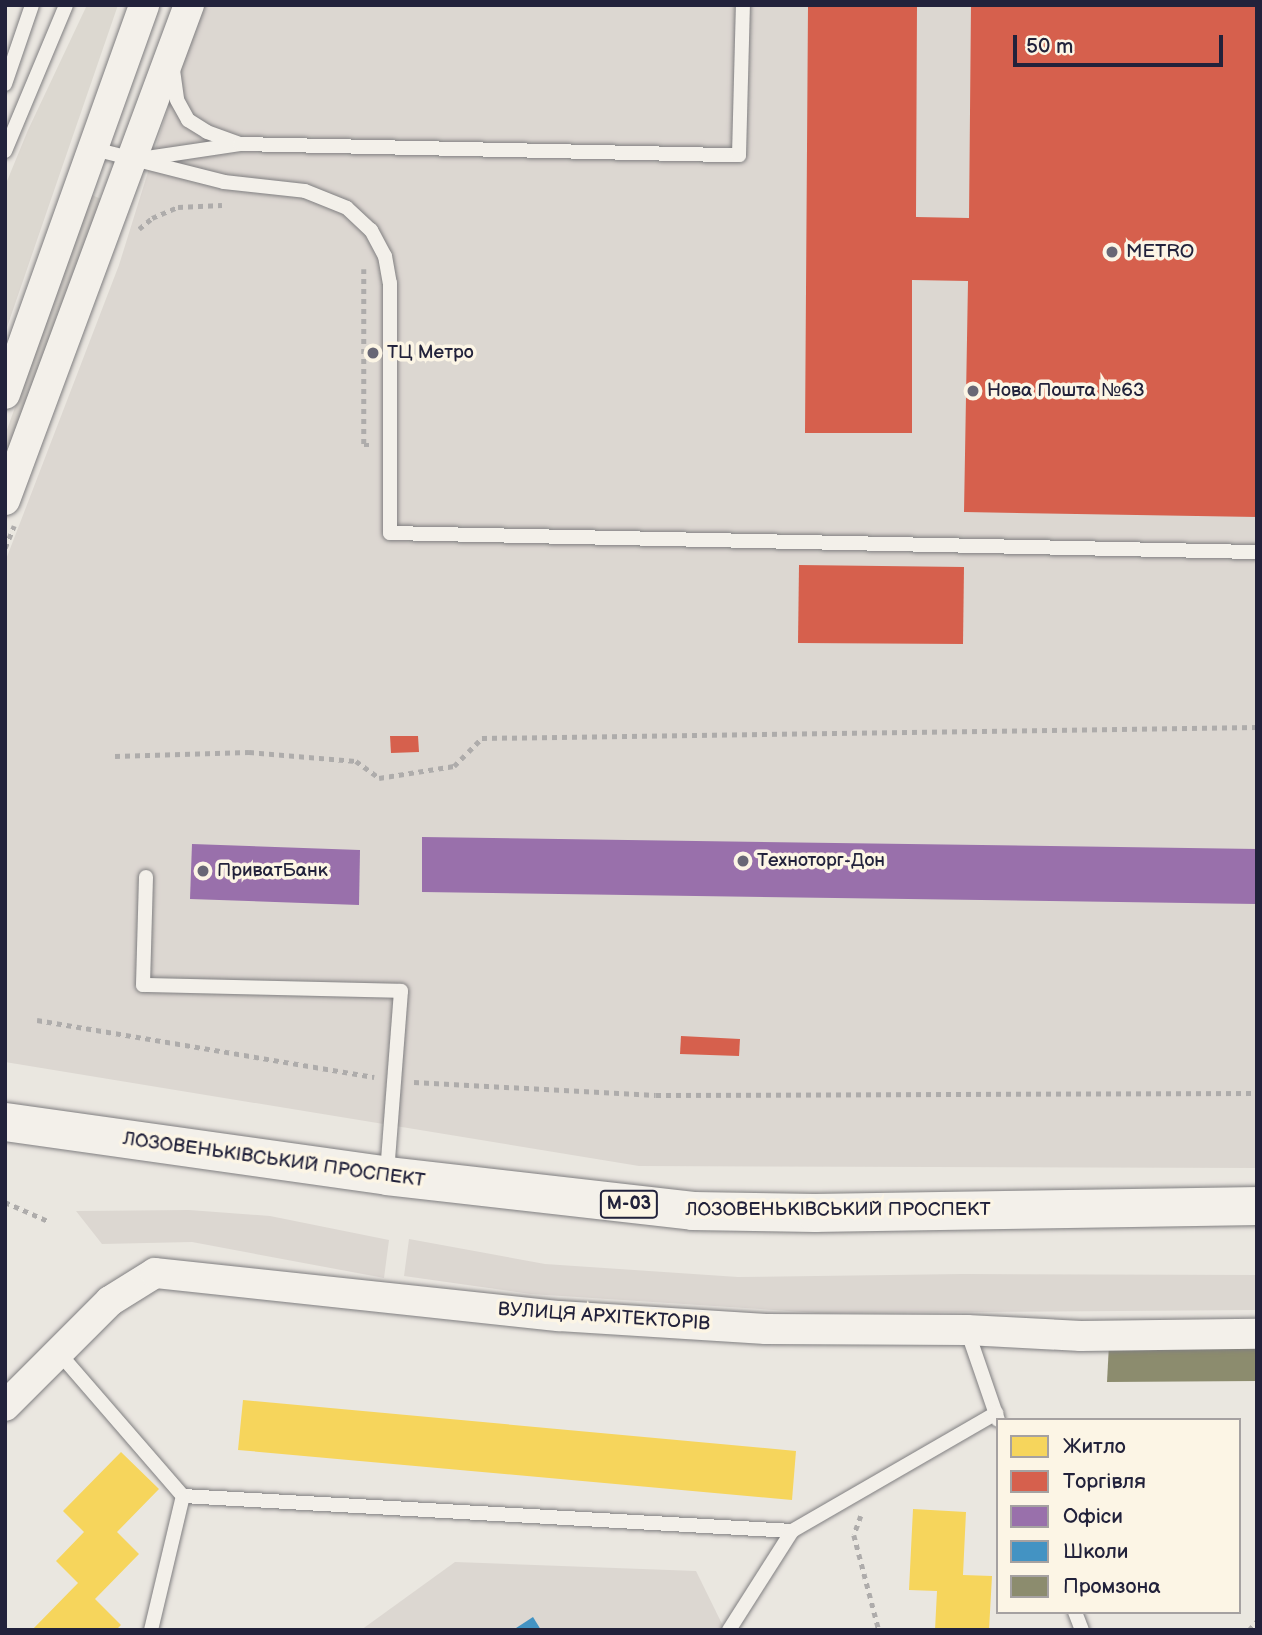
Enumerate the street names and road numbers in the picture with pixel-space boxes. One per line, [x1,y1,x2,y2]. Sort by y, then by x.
street label: ЛОЗОВЕНЬКІВСЬКИЙ ПРОСПЕКТ [121,1127,427,1193]
road number: М-03 [599,1190,659,1218]
street label: ЛОЗОВЕНЬКІВСЬКИЙ ПРОСПЕКТ [686,1199,990,1221]
street label: ВУЛИЦЯ АРХІТЕКТОРІВ [497,1298,711,1336]

